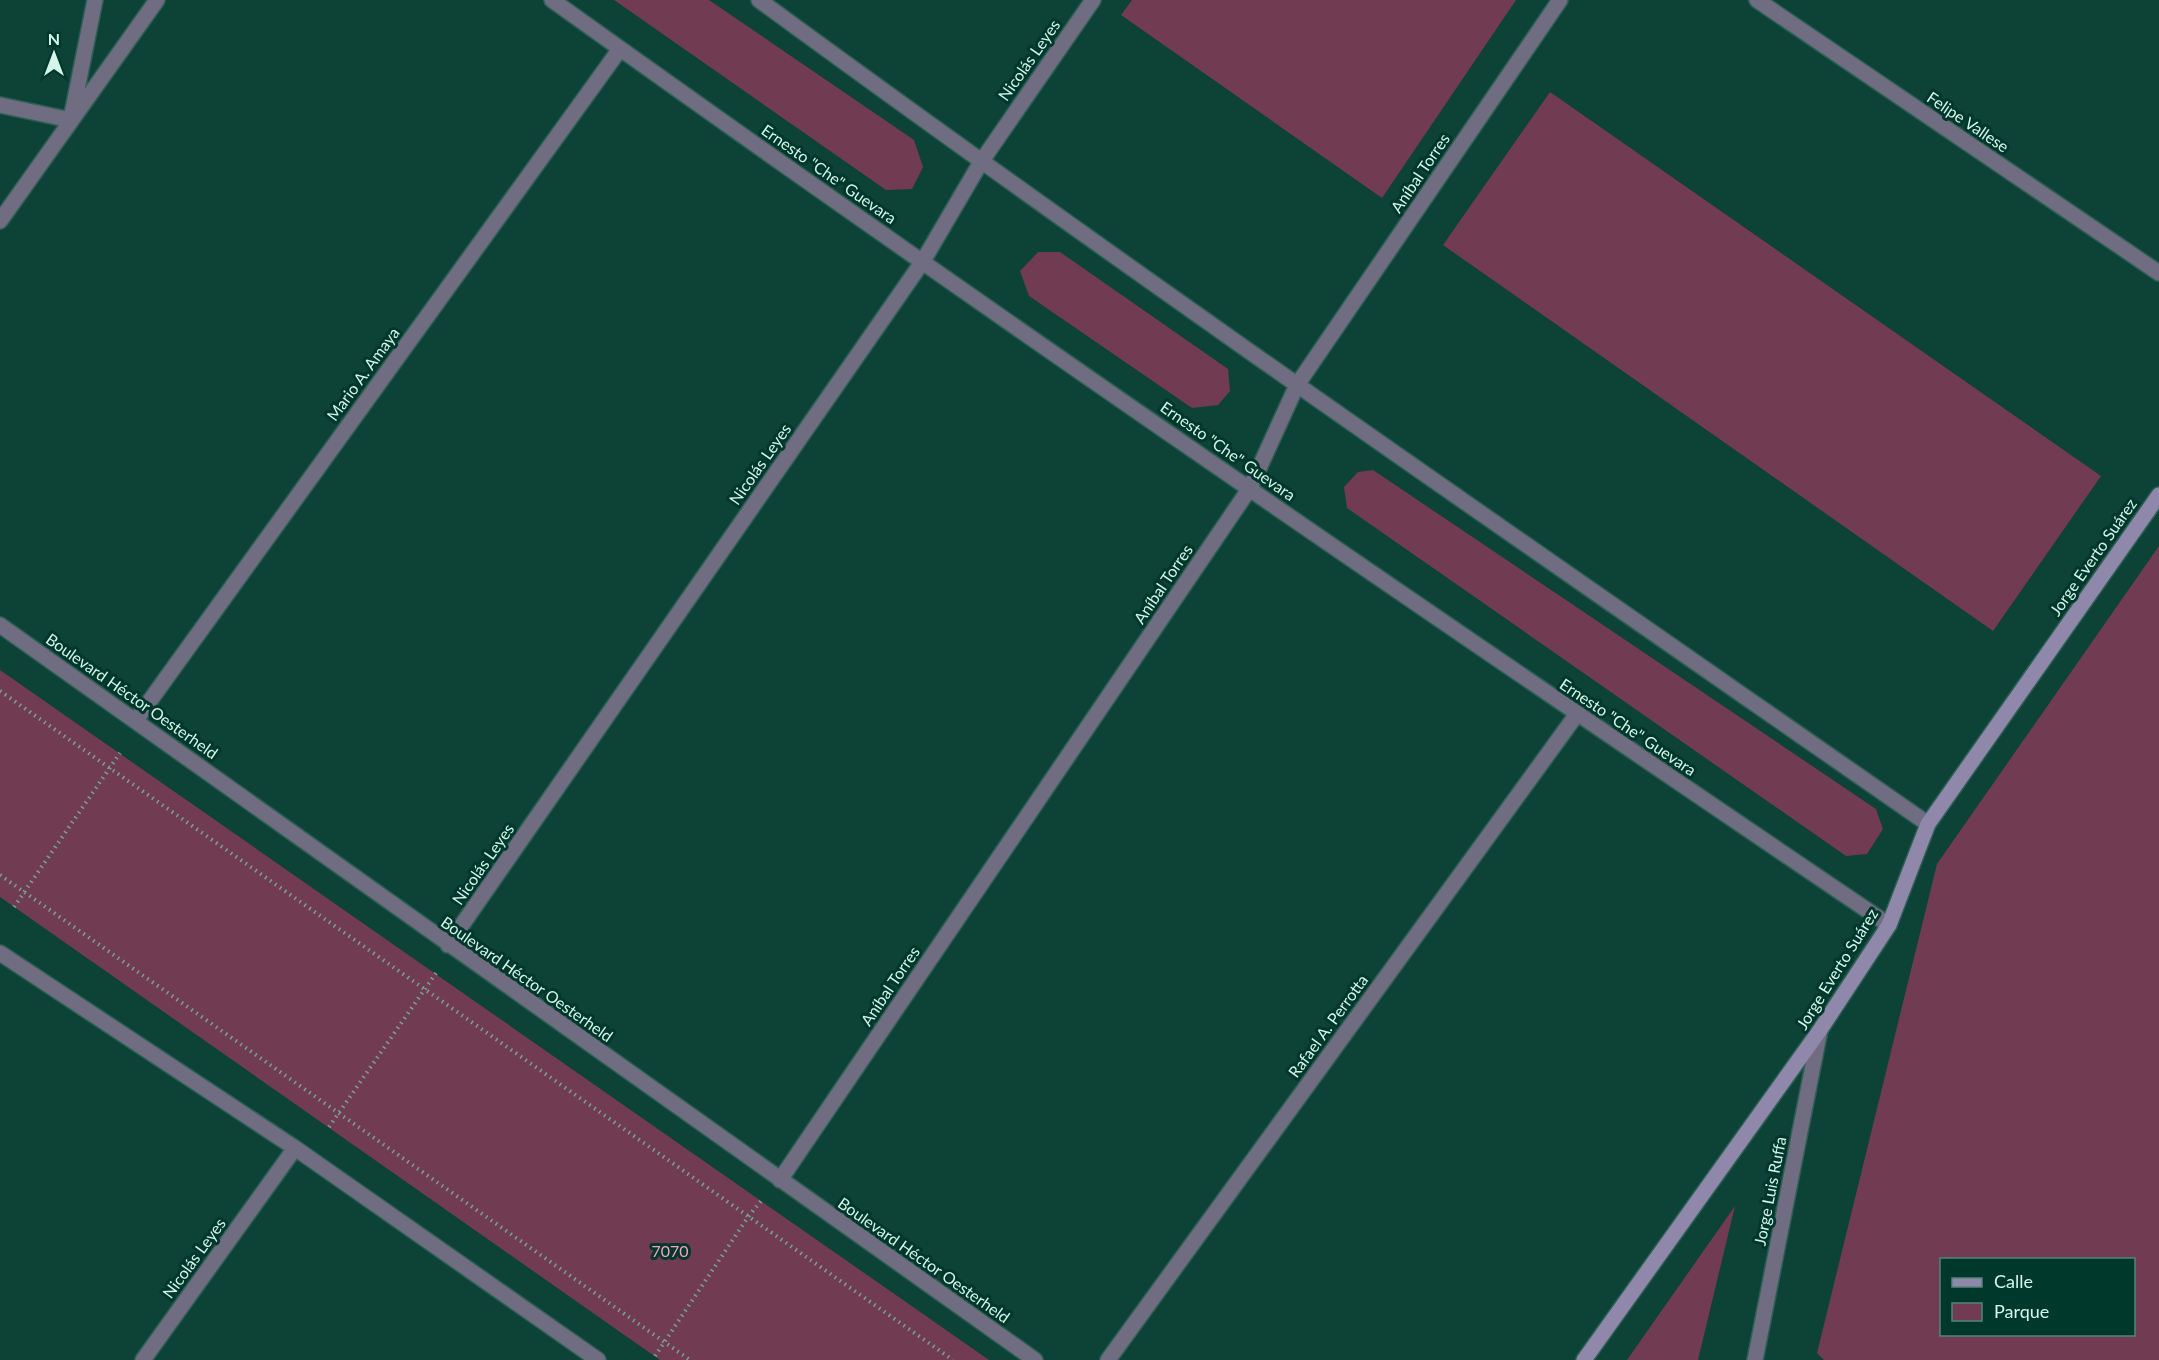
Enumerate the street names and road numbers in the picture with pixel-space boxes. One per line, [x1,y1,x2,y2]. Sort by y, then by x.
street label: Nicolás Leyes [994,15,1064,104]
street label: Felipe Vallese [1924,87,2013,156]
street label: Ernesto "Che" Guevara [758,120,900,227]
street label: Aníbal Torres [1386,129,1453,216]
street label: Mario A. Amaya [322,323,403,424]
street label: Ernesto "Che" Guevara [1157,397,1299,504]
street label: Nicolás Leyes [725,419,795,508]
street label: Jorge Everto Suárez [2045,495,2140,619]
street label: Aníbal Torres [1129,540,1196,627]
street label: Boulevard Héctor Oesterheld [43,629,222,762]
street label: Ernesto "Che" Guevara [1557,674,1700,779]
street label: Nicolás Leyes [448,819,518,908]
street label: Jorge Everto Suárez [1792,905,1881,1033]
street label: Boulevard Héctor Oesterheld [438,912,617,1045]
street label: Aníbal Torres [856,942,923,1029]
street label: Rafael A. Perrotta [1284,971,1371,1081]
street label: Jorge Luis Ruffa [1750,1135,1789,1247]
street label: Boulevard Héctor Oesterheld [835,1193,1014,1326]
street label: Nicolás Leyes [158,1214,229,1302]

